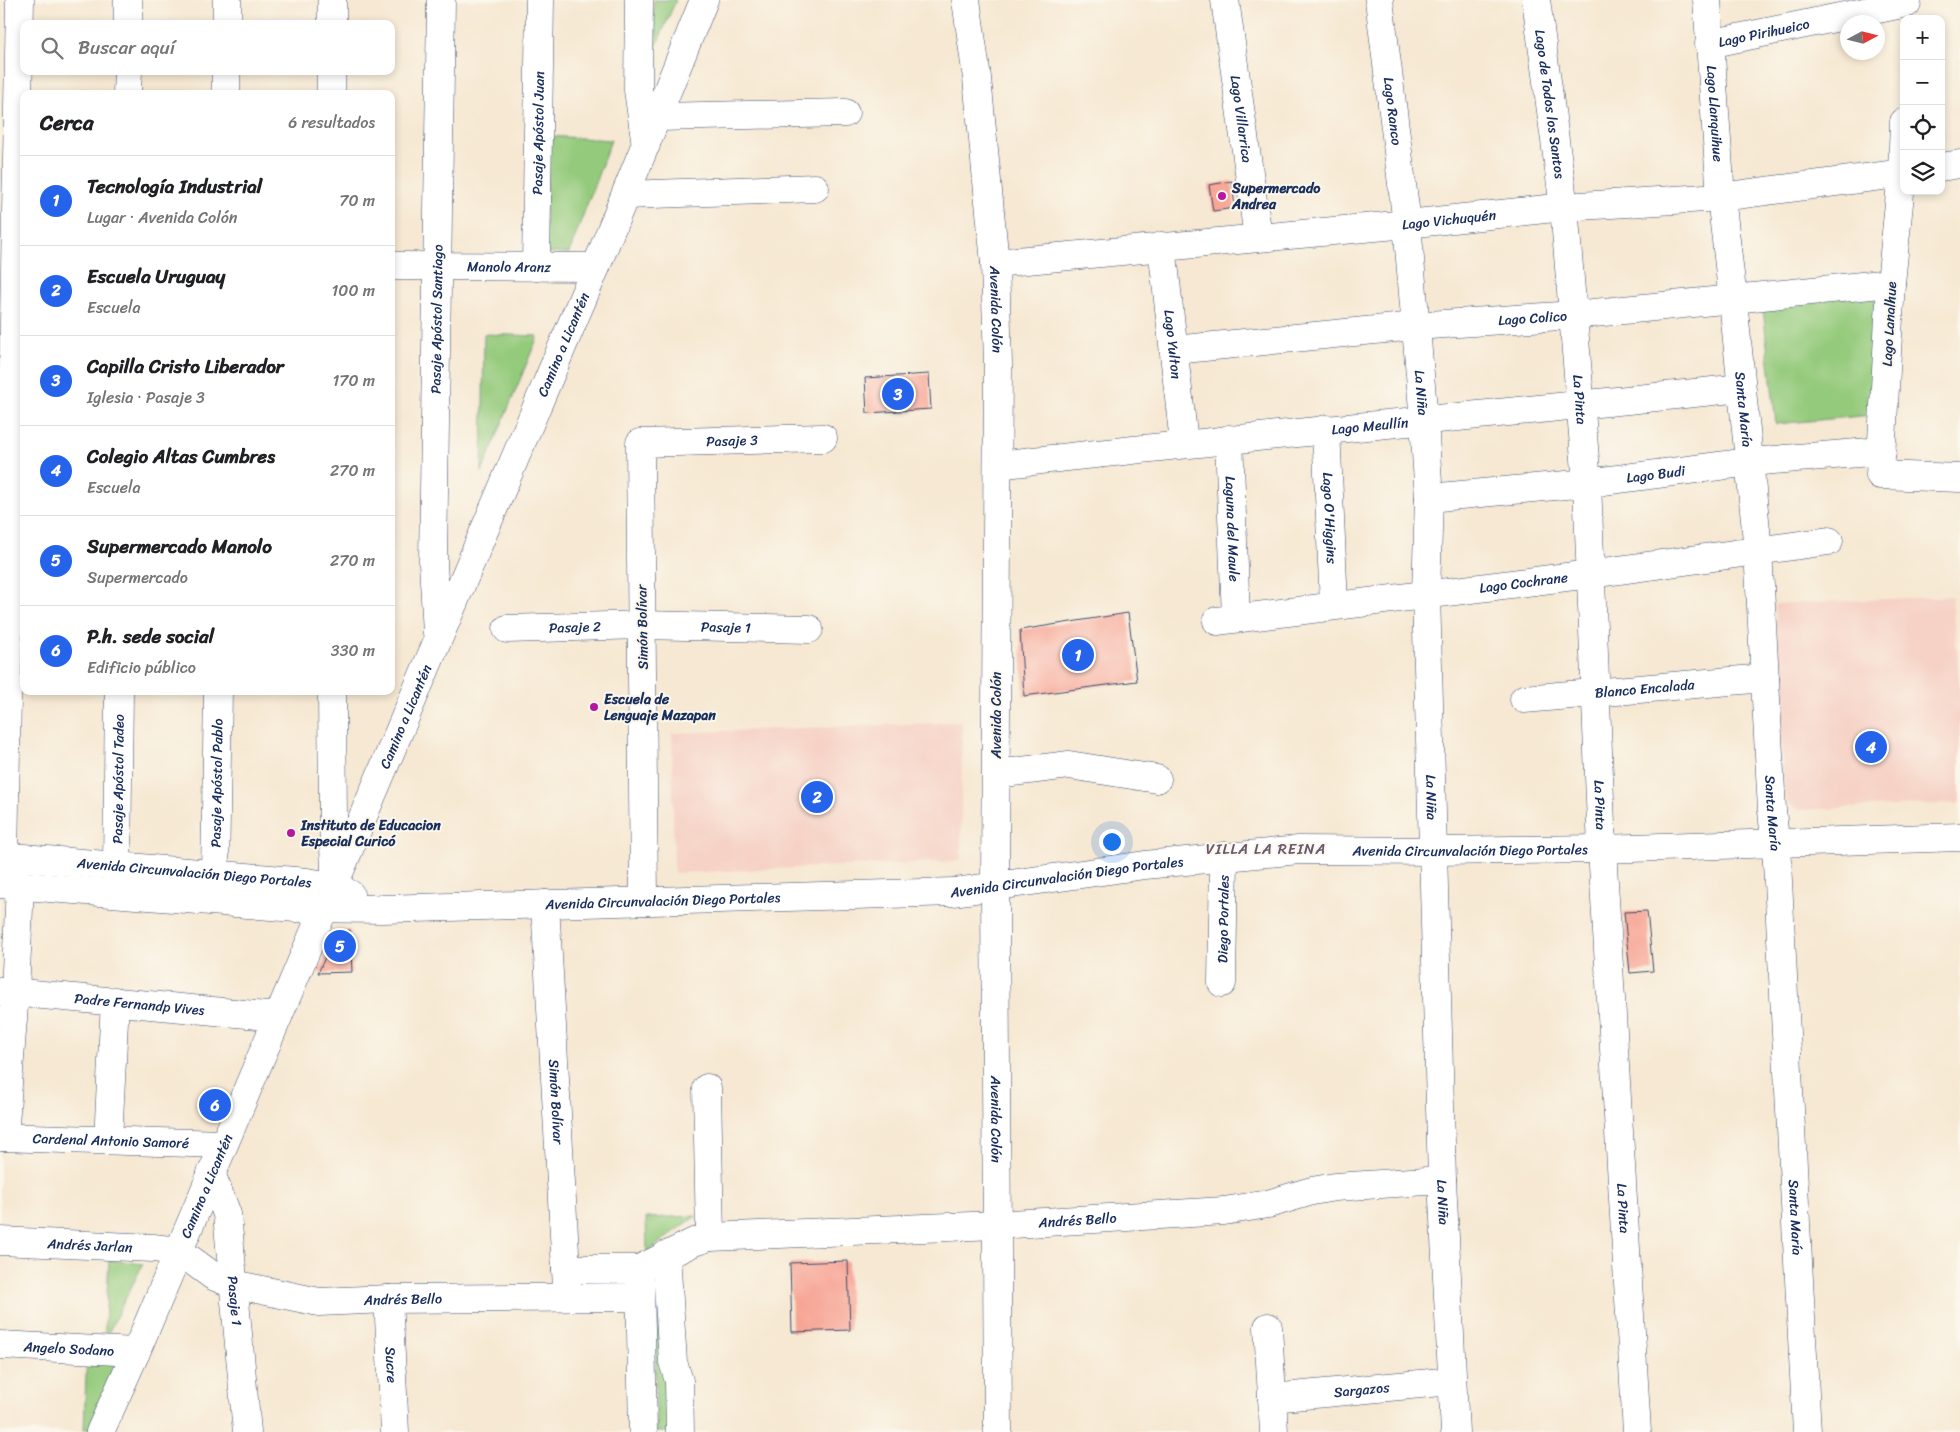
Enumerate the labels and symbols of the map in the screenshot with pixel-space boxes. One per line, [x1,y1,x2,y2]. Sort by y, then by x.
street label: Lago Pirihueico [1716,11,1812,55]
north arrow [1840,15,1885,60]
street label: Lago de Todos los Santos [1527,28,1572,180]
street label: Lago Llanquihue [1699,65,1730,163]
street label: Pasaje Apóstol Juan [525,71,552,195]
street label: Lago Villarrica [1223,74,1260,164]
street label: Lago Ranco [1376,76,1409,147]
place label: Supermercado Andrea [1231,176,1321,217]
marker: Supermercado Andrea [1216,190,1228,202]
street label: Lago Vichuquén [1401,202,1498,237]
street label: Pasaje Apóstol Santiago [423,244,451,394]
street label: Manolo Aranz [467,254,551,280]
street label: Avenida Colón [982,265,1010,354]
street label: Lago Lanalhue [1875,281,1904,367]
street label: Camino a Licantén [530,288,597,401]
street label: Lago Colico [1497,304,1568,333]
street label: Lago Yulton [1156,308,1189,381]
street label: La Niña [1407,369,1435,416]
street label: Santa María [1727,370,1760,448]
street label: La Pinta [1565,374,1594,425]
pin: 3 [882,375,914,413]
street label: Lago Meullín [1330,410,1410,442]
street label: Pasaje 3 [706,428,758,454]
street label: Lago Budi [1625,458,1688,491]
street label: Lago O'Higgins [1315,472,1344,565]
street label: Laguna del Maule [1217,476,1247,582]
street label: Lago Cochrane [1478,565,1569,601]
street label: Simón Bolívar [629,583,656,670]
street label: Pasaje 2 [549,614,601,641]
street label: Pasaje 1 [701,614,751,641]
pin: 1 [1062,636,1094,674]
street label: Camino a Licantén [373,660,439,773]
street label: Avenida Colón [984,671,1009,759]
street label: Blanco Encalada [1594,672,1696,706]
place label: Escuela de Lenguaje Mazapan [604,687,716,728]
marker: Escuela de Lenguaje Mazapan [588,701,600,713]
street label: Pasaje Apóstol Tadeo [105,714,132,844]
street label: Pasaje Apóstol Pablo [203,718,231,848]
pin: 4 [1855,728,1887,766]
street label: La Niña [1418,774,1444,820]
street label: Santa María [1757,775,1788,852]
pin: 2 [801,778,833,816]
street label: La Pinta [1586,779,1613,830]
place label: Instituto de Educacion Especial Curicó [300,813,441,854]
marker: Instituto de Educacion Especial Curicó [285,827,297,839]
your location [1099,829,1125,855]
district label: VILLA LA REINA [1206,836,1326,862]
street label: Avenida Circunvalación Diego Portales [1352,837,1588,864]
street label: Avenida Circunvalación Diego Portales [948,849,1185,906]
street label: Avenida Circunvalación Diego Portales [75,850,313,896]
street label: Diego Portales [1210,874,1237,963]
street label: Avenida Circunvalación Diego Portales [544,885,781,917]
pin: 5 [324,927,356,965]
street label: Padre Fernandp Vives [73,986,206,1023]
street label: Simón Bolívar [541,1059,571,1146]
street label: Avenida Colón [983,1075,1009,1163]
pin: 6 [199,1086,231,1124]
street label: Cardenal Antonio Samoré [32,1126,190,1156]
street label: Camino a Licantén [174,1130,240,1242]
street label: La Niña [1429,1179,1456,1225]
street label: Santa María [1781,1179,1810,1256]
street label: La Pinta [1609,1183,1637,1234]
street label: Andrés Bello [1037,1206,1117,1235]
street label: Andrés Jarlan [46,1231,133,1260]
street label: Pasaje 1 [220,1275,249,1327]
street label: Andrés Bello [362,1287,442,1313]
street label: Angelo Sodano [22,1334,115,1364]
street label: Sucre [378,1346,404,1384]
street label: Sargazos [1333,1375,1391,1405]

